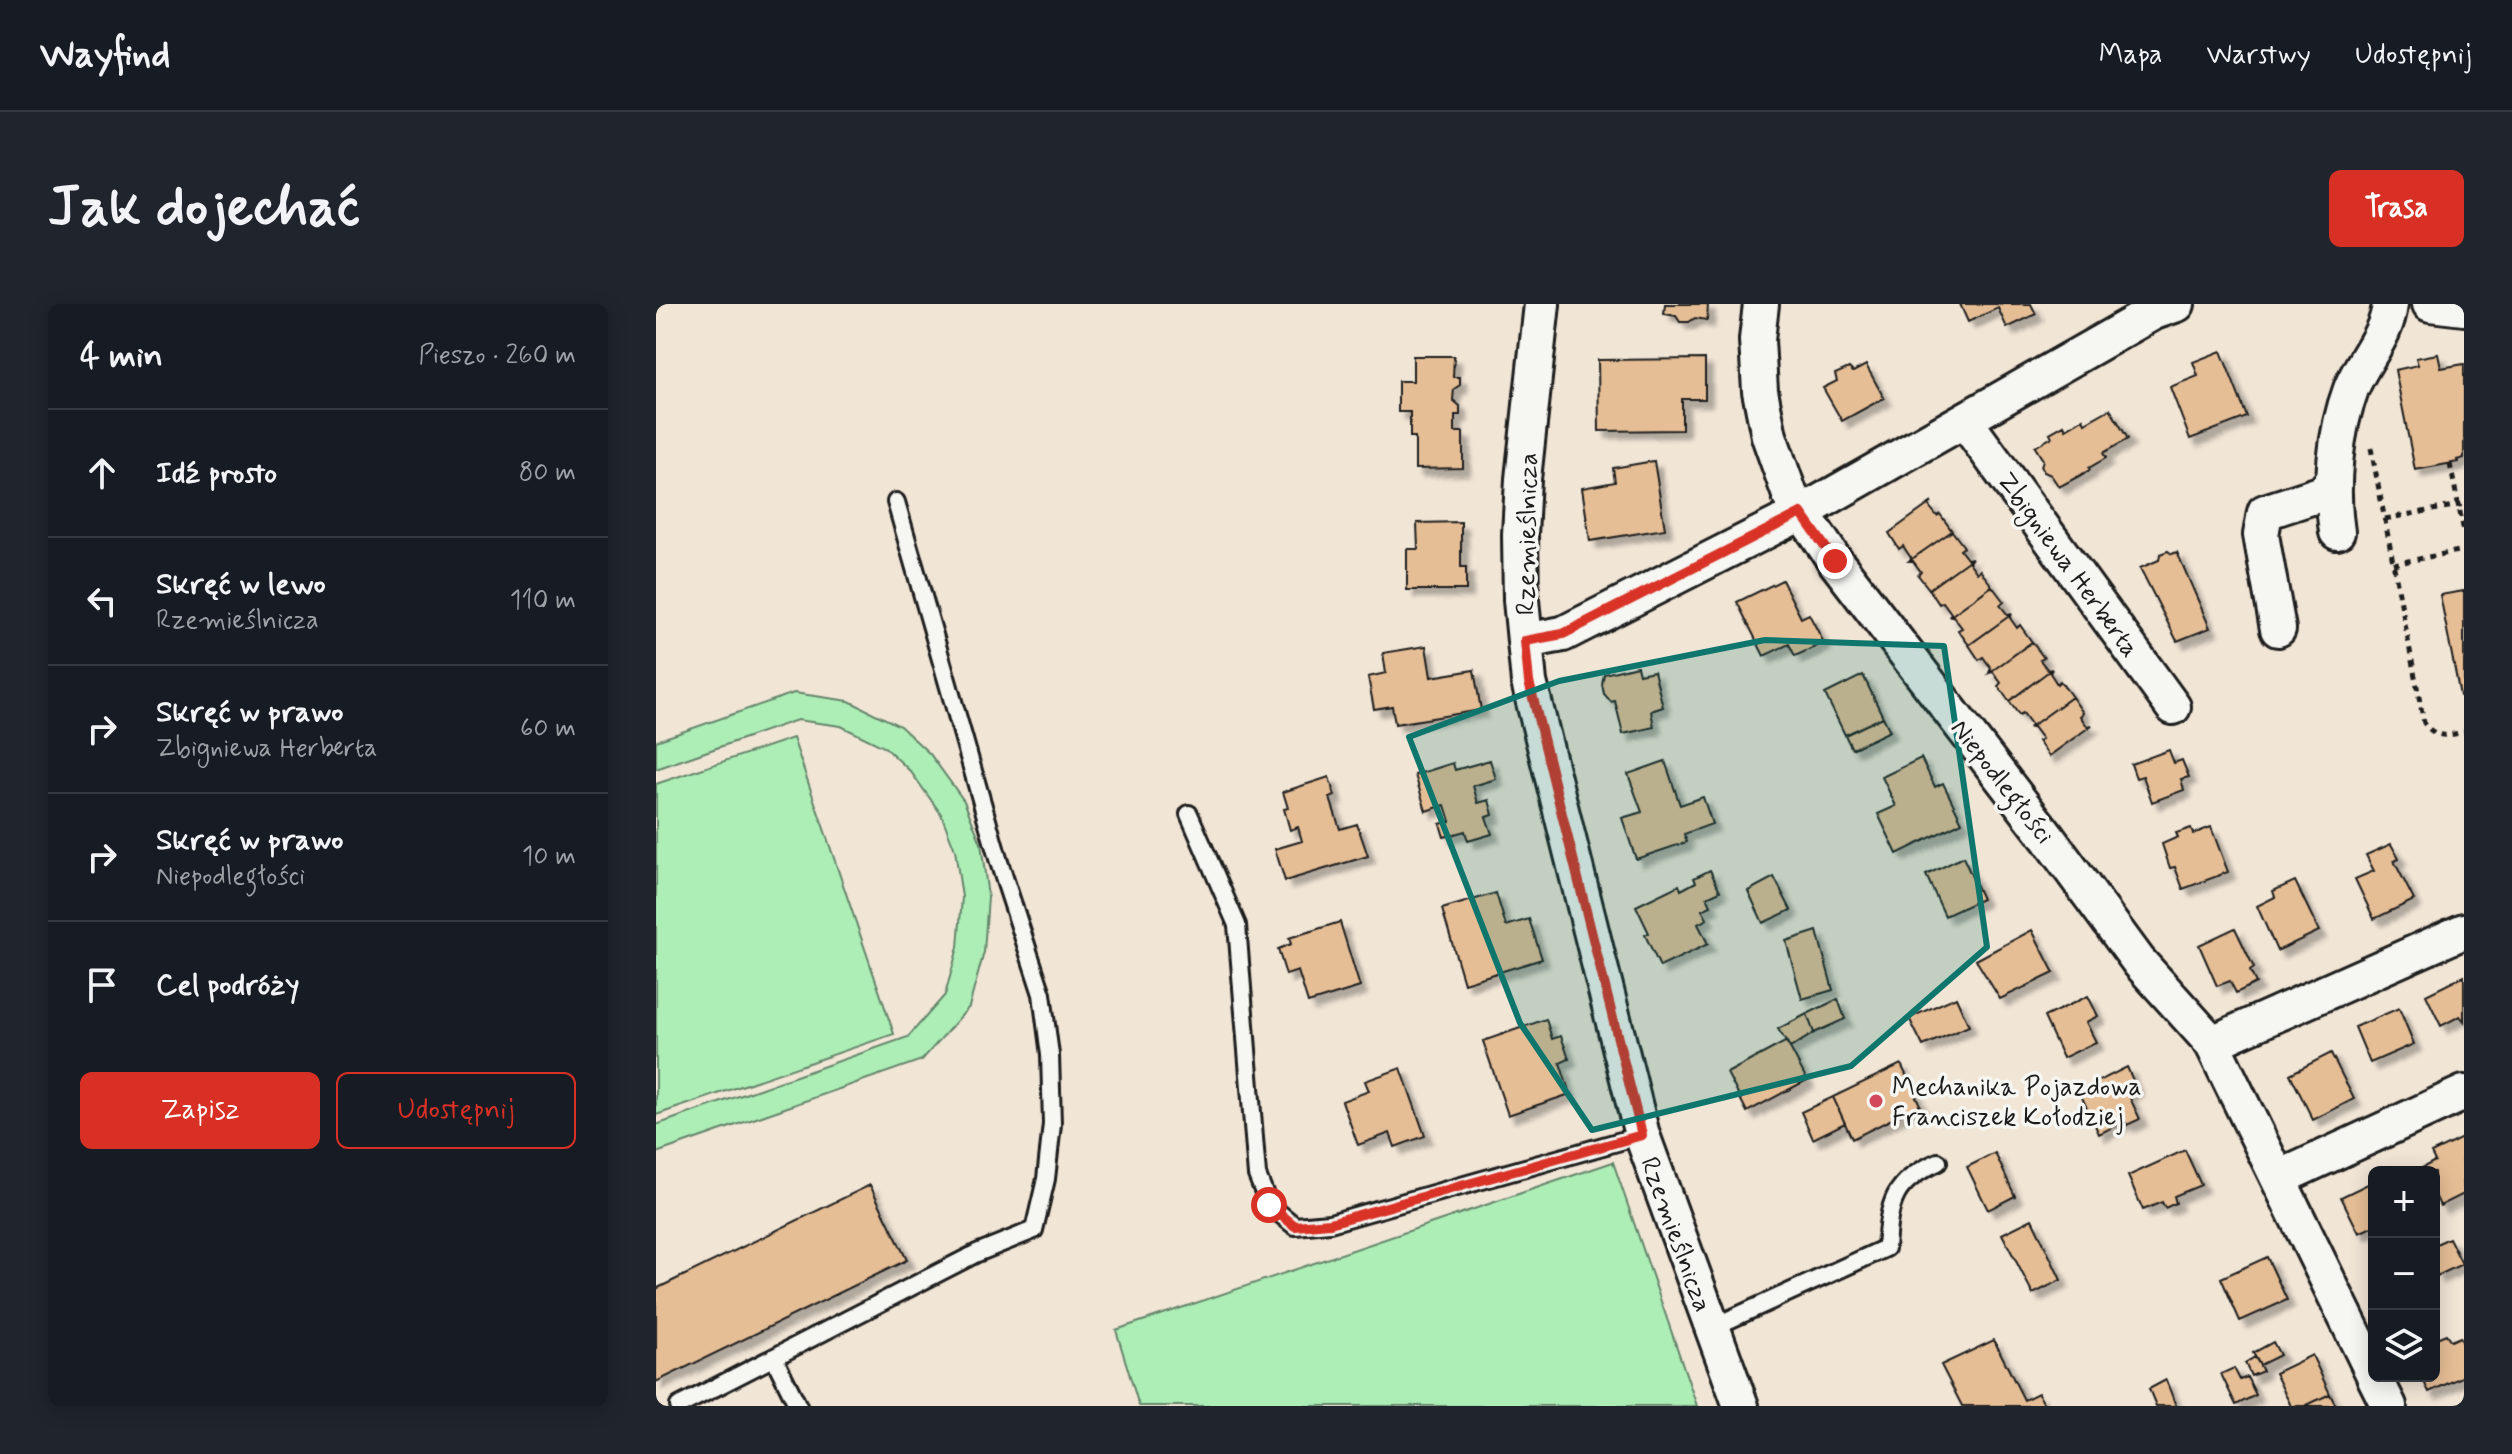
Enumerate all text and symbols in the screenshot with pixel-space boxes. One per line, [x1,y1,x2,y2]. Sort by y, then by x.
text: Wayfind [40,31,170,80]
text: Mapa [2099,37,2163,74]
text: Warstwy [2207,37,2311,74]
text: Udostępnij [2355,37,2472,74]
button: Trasa [2329,170,2464,247]
text: Jak dojechać [48,172,360,245]
text: 4 min [80,334,163,379]
text: Pieszo · 260 m [418,339,576,373]
icon: ahead [80,451,124,495]
street label: Rzemieślnicza [1510,452,1546,616]
text: Idź prosto [156,454,277,493]
text: 80 m [519,456,576,490]
street label: Zbigniewa Herberta [1987,466,2146,666]
route end [1817,543,1853,579]
text: Skręć w lewo [156,565,326,604]
icon: left [80,579,124,623]
text: 110 m [510,584,576,618]
text: Rzemieślnicza [156,604,319,638]
text: Skręć w prawo [156,693,343,732]
icon: right [80,707,124,751]
text: 60 m [520,712,576,746]
street label: Niepodległości [1940,713,2061,853]
text: Zbigniewa Herberta [156,732,377,766]
text: Skręć w prawo [156,821,343,860]
icon: right [80,835,124,879]
text: 10 m [522,840,576,874]
text: Niepodległości [156,860,305,894]
icon: arrive [80,963,124,1007]
text: Cel podróży [156,966,300,1005]
place label: Mechanika Pojazdowa Franciszek Kołodziej [1892,1071,2142,1135]
button: Zapisz [80,1072,320,1149]
button: Udostępnij [336,1072,576,1149]
marker: Mechanika Pojazdowa Franciszek Kołodziej [1867,1092,1885,1110]
street label: Rzemieślnicza [1631,1152,1719,1317]
map controls [2368,1166,2440,1382]
button: + [2368,1166,2440,1238]
route start [1251,1187,1287,1223]
button: − [2368,1238,2440,1310]
button: layers [2368,1310,2440,1382]

